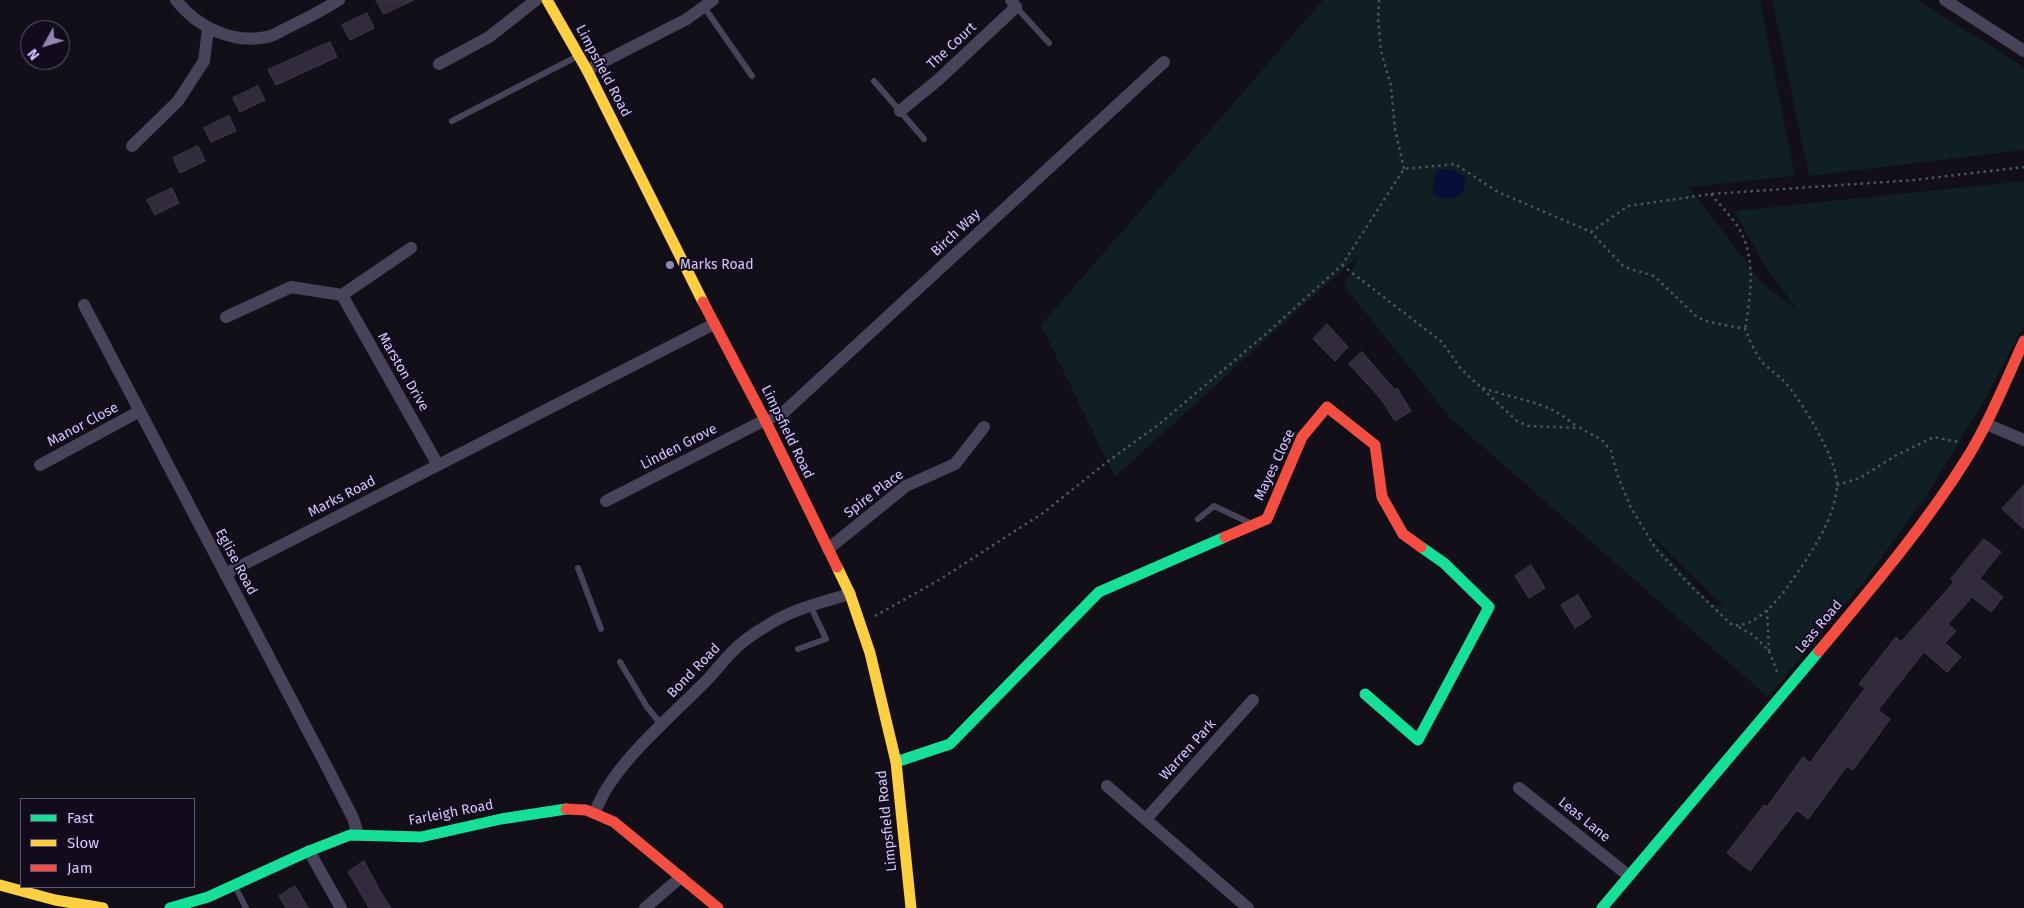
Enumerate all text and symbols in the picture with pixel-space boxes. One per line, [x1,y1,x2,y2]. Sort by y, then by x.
street label: The Court [924,19,980,73]
north arrow [20,20,70,70]
street label: Limpsfield Road [572,22,634,120]
text: N [24,45,43,63]
street label: Birch Way [928,206,984,260]
place label: Marks Road [680,257,754,273]
marker: Marks Road [664,259,676,271]
street label: Marston Drive [374,330,432,414]
street label: Limpsfield Road [757,383,817,481]
street label: Manor Close [45,399,121,451]
street label: Linden Grove [638,421,720,473]
street label: Mayes Close [1251,427,1299,503]
street label: Spire Place [841,466,907,522]
street label: Marks Road [305,473,379,521]
street label: Eglise Road [212,526,260,598]
street label: Leas Road [1792,597,1846,657]
street label: Bond Road [664,640,724,702]
street label: Warren Park [1156,716,1220,784]
street label: Limpsfield Road [873,769,901,873]
street label: Leas Lane [1555,794,1613,846]
street label: Farleigh Road [407,797,495,829]
legend [20,798,195,888]
text: Fast [67,809,94,827]
text: Slow [67,834,99,852]
text: Jam [67,859,93,877]

